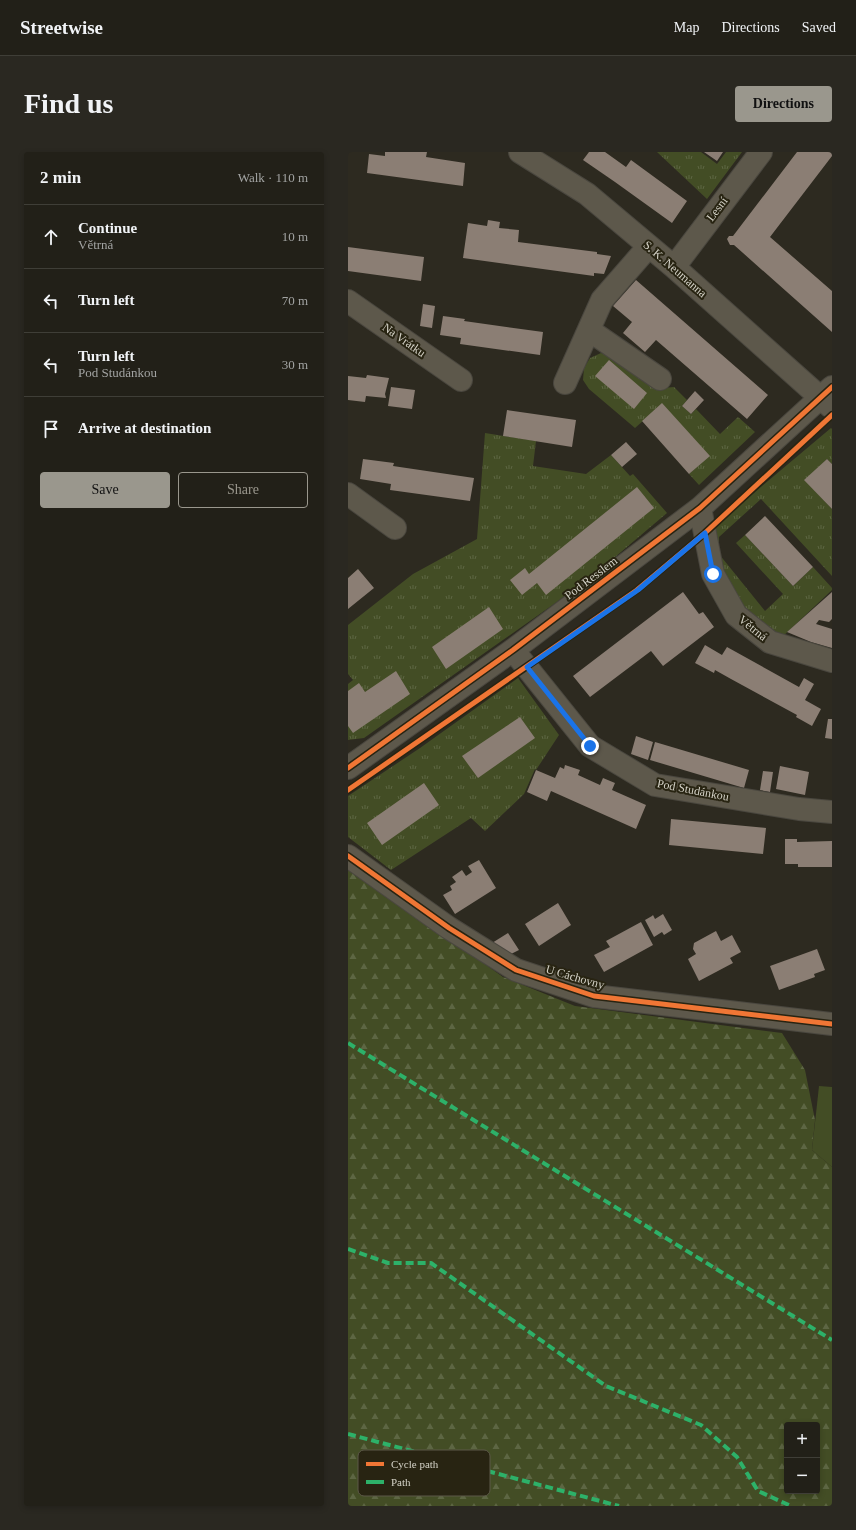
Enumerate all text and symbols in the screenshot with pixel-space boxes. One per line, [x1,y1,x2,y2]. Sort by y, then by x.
text: Streetwise [20,17,103,38]
text: Map [674,20,699,35]
text: Directions [721,20,780,35]
text: Saved [802,20,836,35]
button: Directions [735,86,832,122]
text: Find us [24,88,114,119]
text: 2 min [40,168,81,187]
text: Walk · 110 m [238,170,308,185]
street label: Lesní [703,194,731,224]
text: Continue [78,220,137,236]
icon: ahead [40,226,62,248]
text: 10 m [282,229,308,244]
text: Větrná [78,237,113,252]
street label: S. K. Neumanna [640,238,710,301]
icon: left [40,290,62,312]
text: Turn left [78,292,135,308]
text: 70 m [282,293,308,308]
street label: Na Vrátku [380,320,428,360]
text: Turn left [78,348,135,364]
icon: left [40,354,62,376]
text: 30 m [282,357,308,372]
text: Pod Studánkou [78,365,157,380]
icon: arrive [40,418,62,440]
text: Arrive at destination [78,420,211,436]
button: Save [40,472,170,508]
button: Share [178,472,308,508]
street label: Pod Resslem [562,553,621,602]
route start [704,565,722,583]
street label: Větrná [736,612,771,644]
route end [581,737,599,755]
street label: Pod Studánkou [656,776,730,804]
street label: U Cáchovny [544,962,606,992]
map controls [784,1422,820,1494]
button: + [784,1422,820,1458]
legend [358,1450,490,1496]
text: Cycle path [391,1458,439,1470]
button: − [784,1458,820,1494]
text: Path [391,1476,411,1488]

